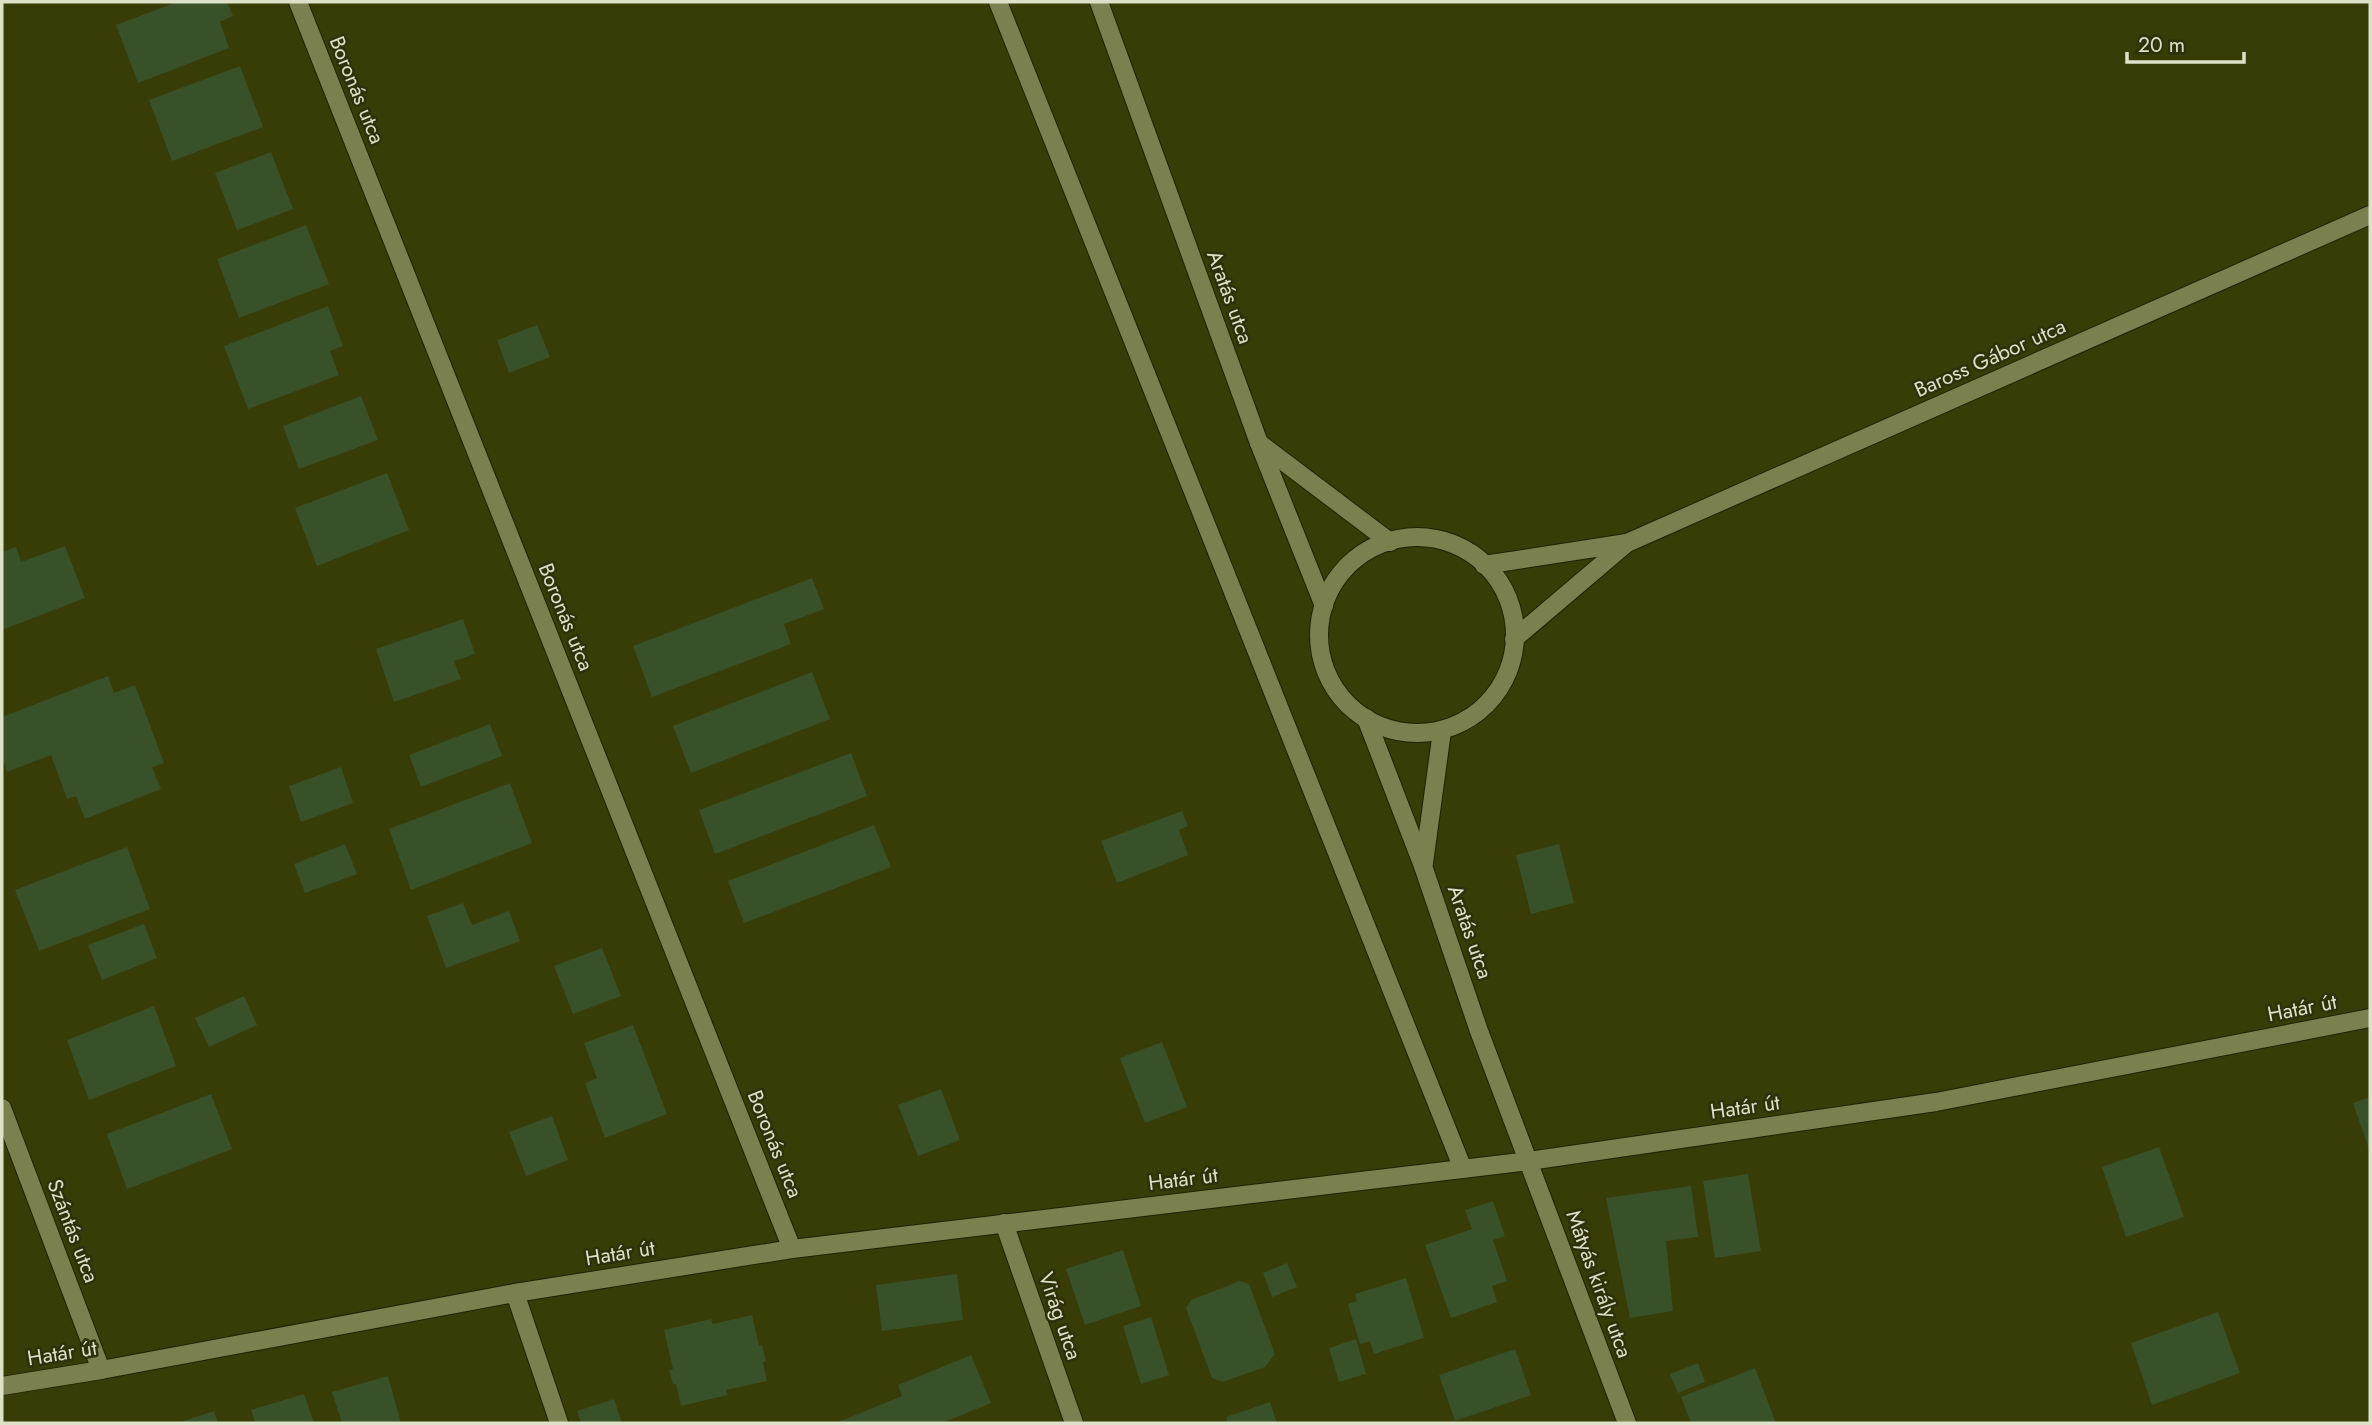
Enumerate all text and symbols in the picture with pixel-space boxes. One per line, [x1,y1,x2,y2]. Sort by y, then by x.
scale bar [2127,21,2244,65]
text: 20 m [2138,30,2185,60]
street label: Boronás utca [322,32,392,148]
street label: Aratás utca [1199,246,1261,348]
street label: Baross Gábor utca [1909,311,2071,405]
street label: Boronás utca [531,559,601,675]
street label: Aratás utca [1440,881,1500,983]
street label: Határ út [2265,987,2339,1029]
street label: Boronás utca [740,1086,810,1202]
street label: Határ út [1708,1087,1782,1127]
street label: Határ út [1146,1160,1220,1198]
street label: Szántás utca [40,1175,106,1287]
street label: Mátyás király utca [1558,1206,1640,1362]
street label: Határ út [583,1233,657,1273]
street label: Virág utca [1031,1268,1089,1364]
street label: Határ út [25,1333,99,1373]

